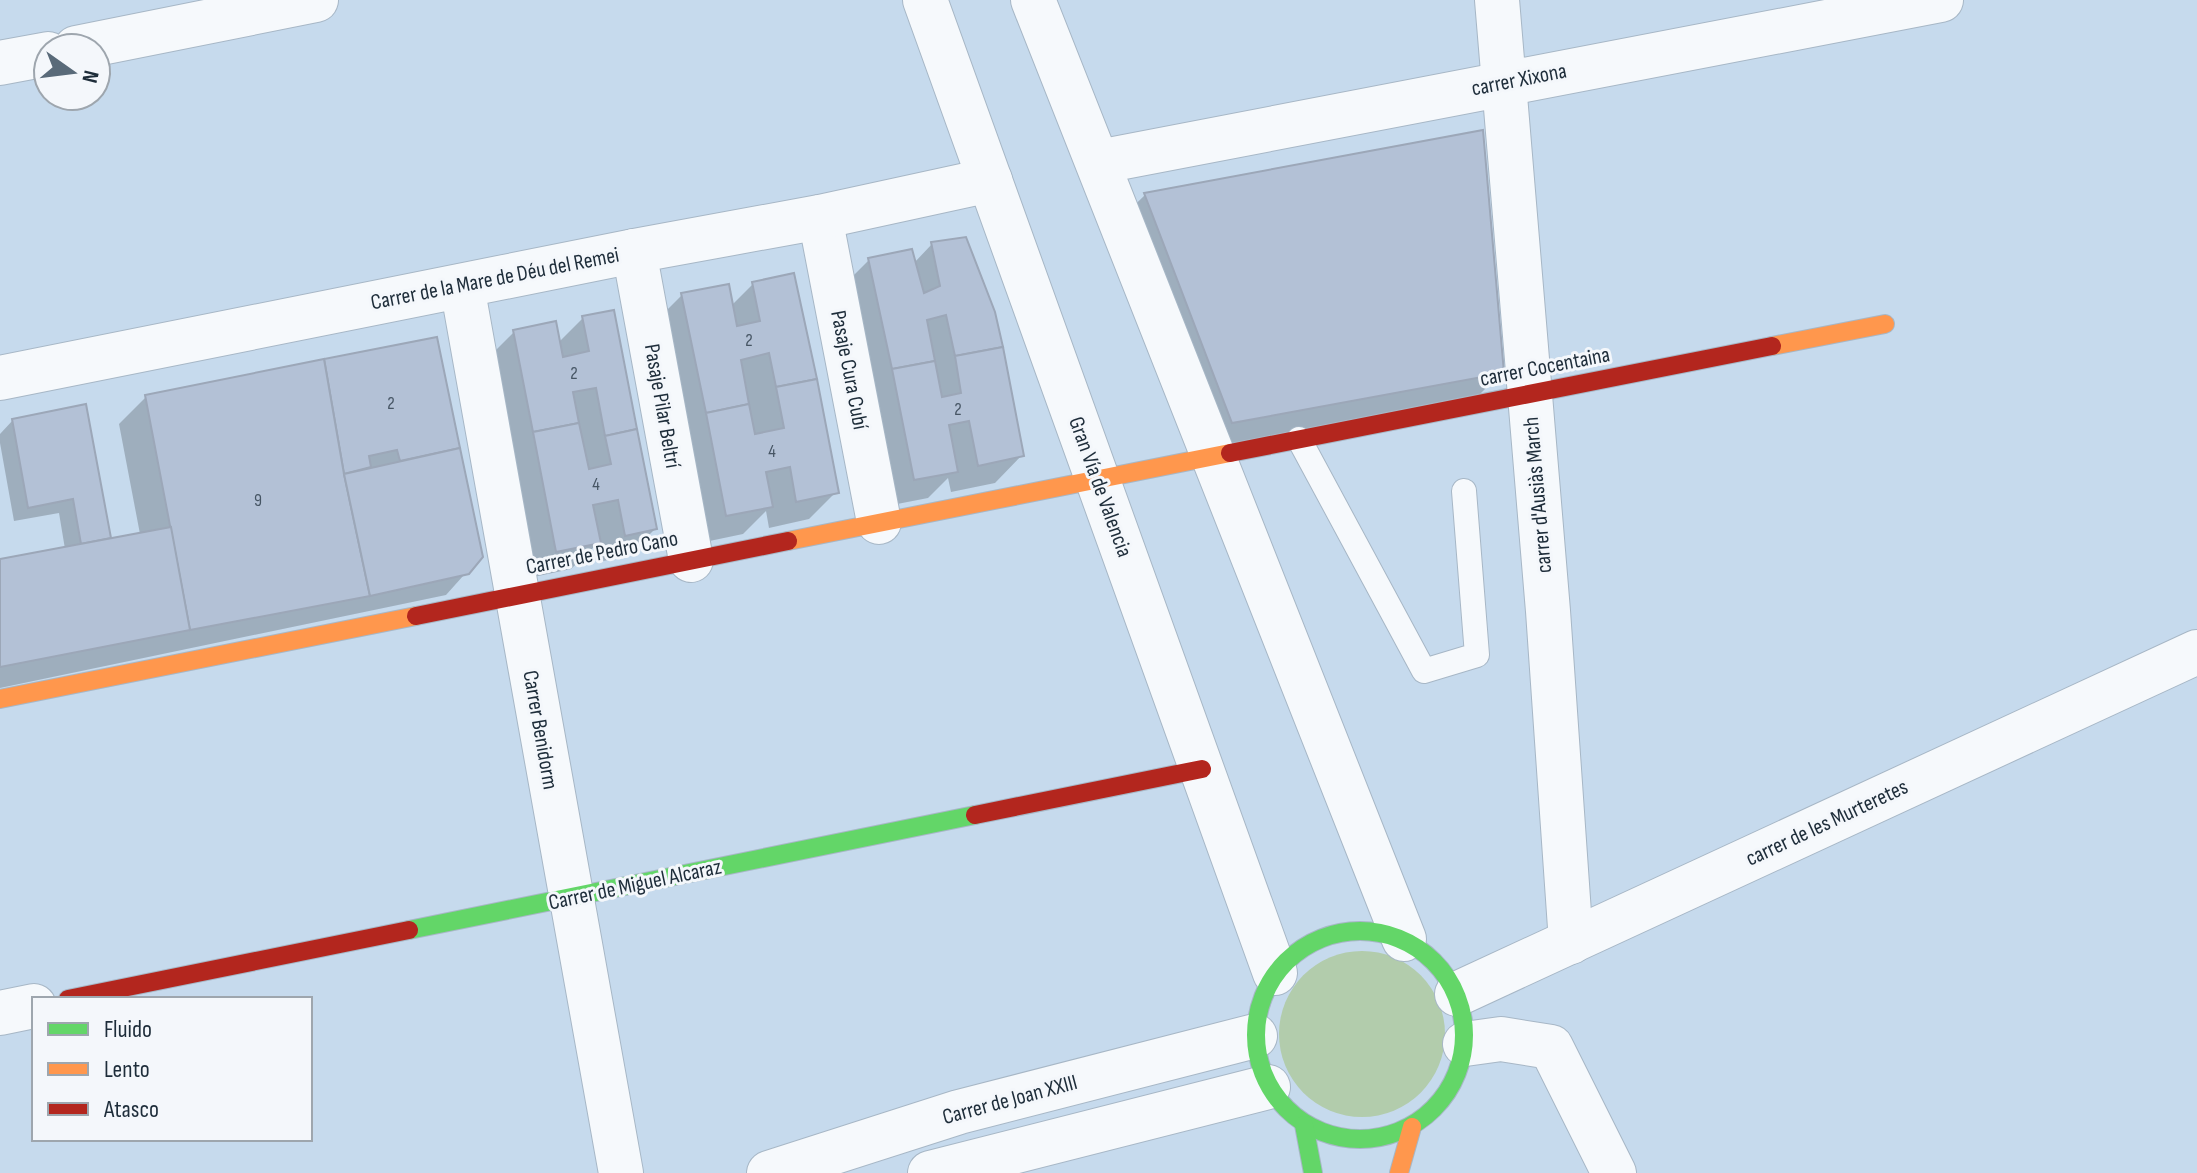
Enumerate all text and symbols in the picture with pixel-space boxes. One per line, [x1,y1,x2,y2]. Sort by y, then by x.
north arrow [32,32,112,112]
street label: carrer Xixona [1469,58,1569,102]
text: N [75,68,104,85]
street label: Carrer de la Mare de Déu del Remei [369,242,621,316]
street label: Pasaje Cura Cubí [824,308,874,433]
house number: 2 [745,330,753,351]
street label: carrer Cocentaina [1478,341,1612,393]
street label: Pasaje Pilar Beltrí [638,342,686,471]
house number: 2 [570,363,578,384]
house number: 2 [387,393,395,414]
house number: 2 [954,399,962,420]
street label: Gran Vía de Valencia [1062,413,1138,561]
street label: carrer d'Ausiàs March [1518,416,1558,574]
house number: 4 [768,441,776,462]
house number: 4 [592,474,600,495]
house number: 9 [254,490,262,511]
street label: Carrer de Pedro Cano [524,525,680,581]
street label: Carrer Benidorm [516,668,564,792]
street label: carrer de les Murteretes [1742,774,1913,872]
street label: Carrer de Miguel Alcaraz [546,853,724,916]
legend [32,997,312,1141]
text: Fluido [104,1015,152,1044]
text: Lento [104,1055,150,1084]
street label: Carrer de Joan XXIII [940,1069,1080,1131]
text: Atasco [103,1095,159,1124]

